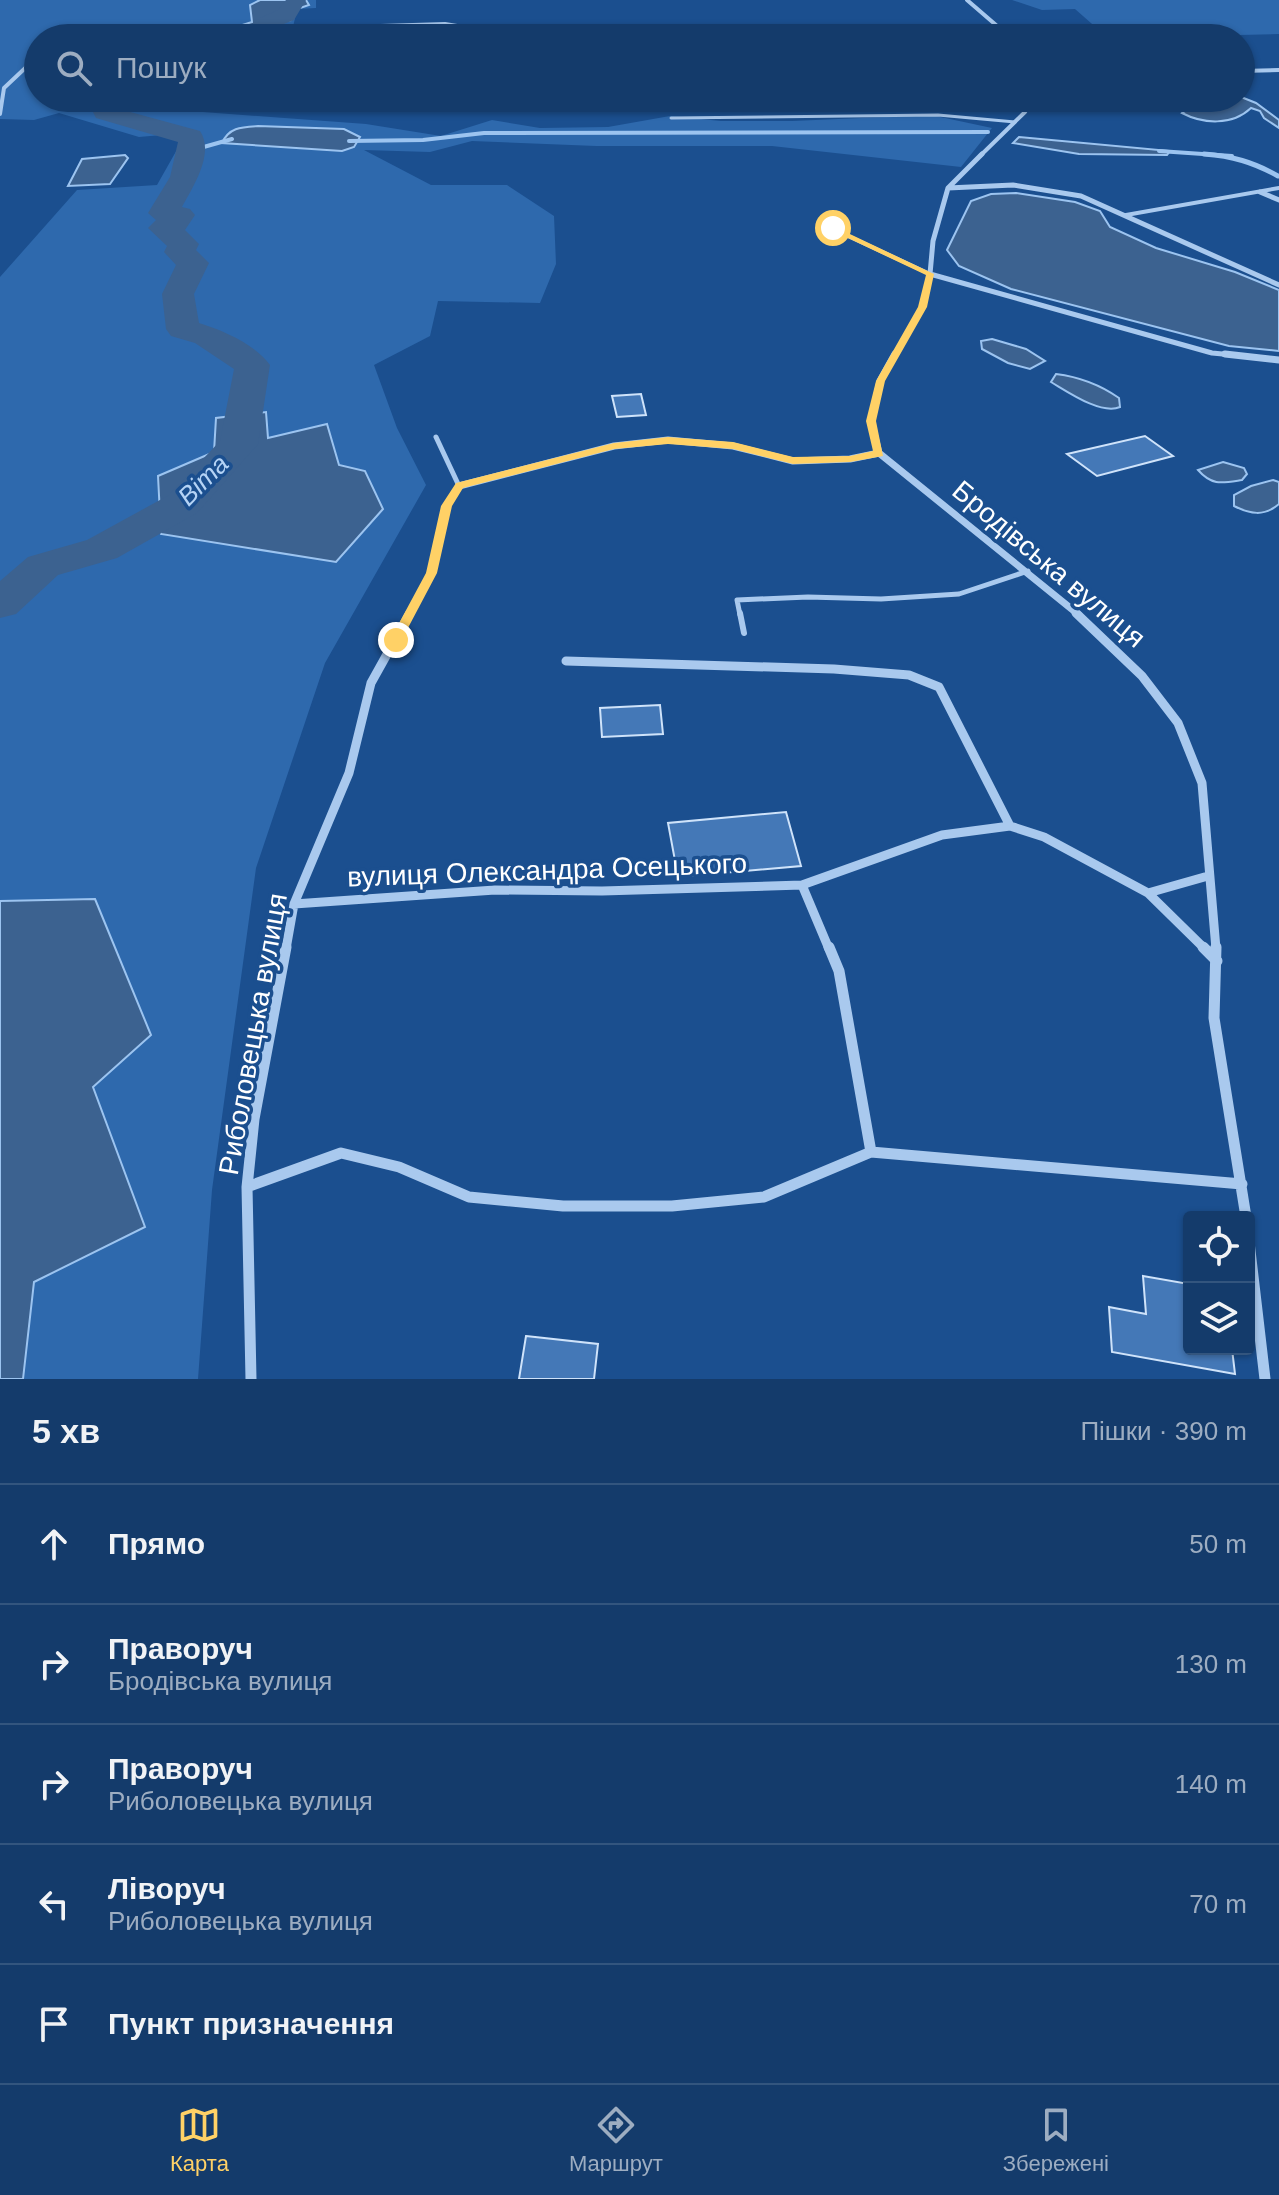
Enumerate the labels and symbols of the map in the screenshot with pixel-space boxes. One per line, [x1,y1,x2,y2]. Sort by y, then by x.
route start [815,210,851,246]
water label: Віта [172,449,234,511]
street label: Бродівська вулиця [946,474,1152,654]
route end [378,622,414,658]
street label: вулиця Олександра Осецького [347,848,747,892]
street label: Риболовецька вулиця [213,891,293,1177]

